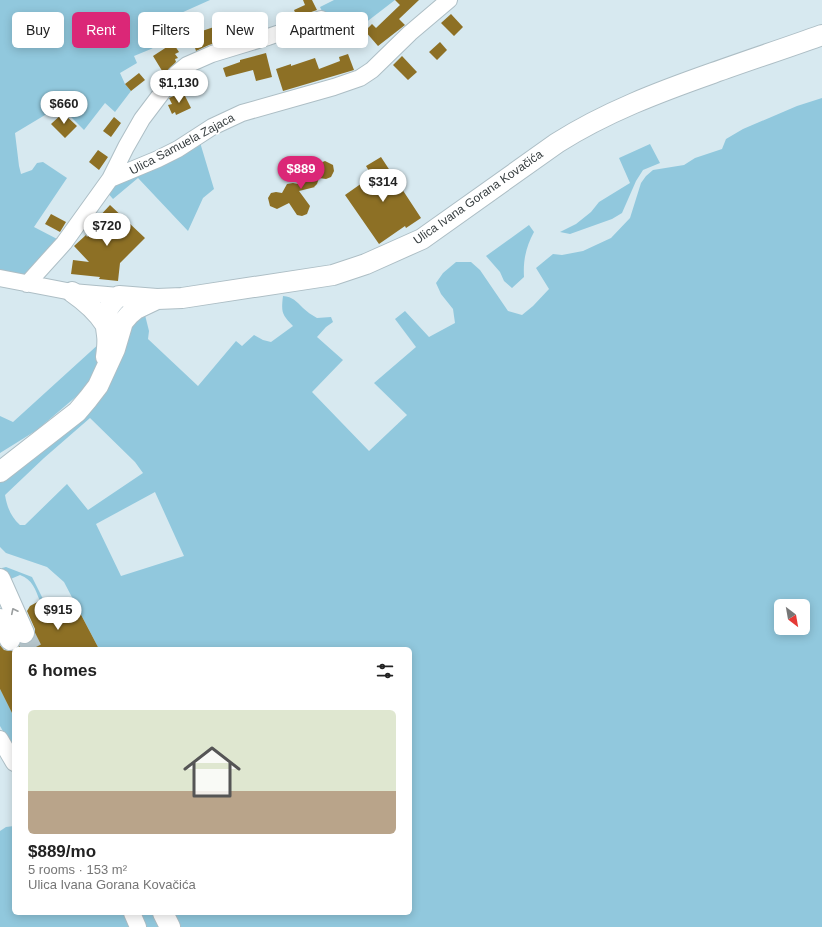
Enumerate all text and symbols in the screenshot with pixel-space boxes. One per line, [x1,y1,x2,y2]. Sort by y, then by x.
chip: Buy [12,12,64,48]
chip: Rent [72,12,130,48]
chip: Filters [138,12,204,48]
chip: New [212,12,268,48]
chip: Apartment [276,12,368,48]
pin: $1,130 [146,70,212,104]
text: $1,130 [159,75,199,90]
pin: $660 [40,91,88,125]
text: $660 [50,96,78,111]
street label: Ulica Samuela Zajaca [127,110,237,178]
street label: Ulica Ivana Gorana Kovačića [411,147,546,247]
pin: $889 [277,156,325,190]
text: $889 [287,161,315,176]
pin: $314 [359,169,407,203]
text: $314 [369,174,397,189]
pin: $720 [83,213,131,247]
text: $720 [93,218,121,233]
pin: $915 [34,597,82,631]
north arrow [774,599,810,635]
map controls [774,599,810,635]
text: $915 [44,602,72,617]
one-way arrow [11,608,19,615]
icon: filters [374,660,396,682]
text: 6 homes [28,661,97,680]
icon: home [176,736,248,808]
text: $889/mo [28,842,96,861]
text: 5 rooms · 153 m² [28,862,127,877]
text: Ulica Ivana Gorana Kovačića [28,877,196,892]

